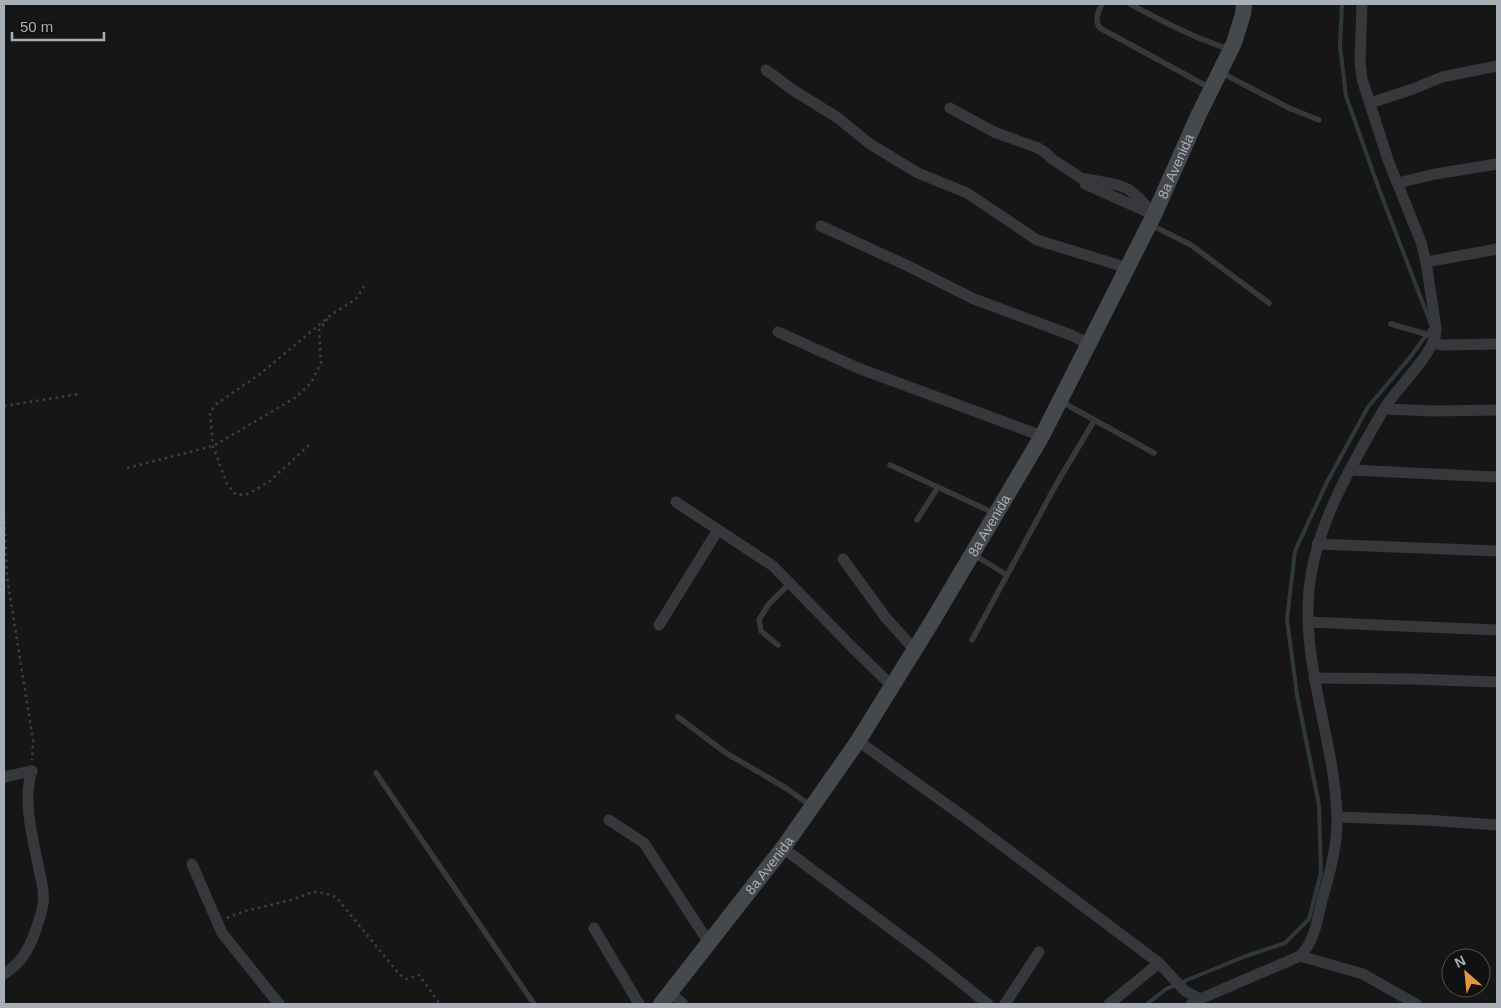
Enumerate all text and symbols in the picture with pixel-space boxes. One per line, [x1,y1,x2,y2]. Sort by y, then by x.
scale bar [12,10,105,42]
text: 50 m [20,18,53,35]
street label: 8a Avenida [1154,131,1197,201]
street label: 8a Avenida [965,491,1014,559]
street label: 8a Avenida [742,833,797,898]
north arrow [1441,948,1491,998]
text: N [1452,952,1468,971]

